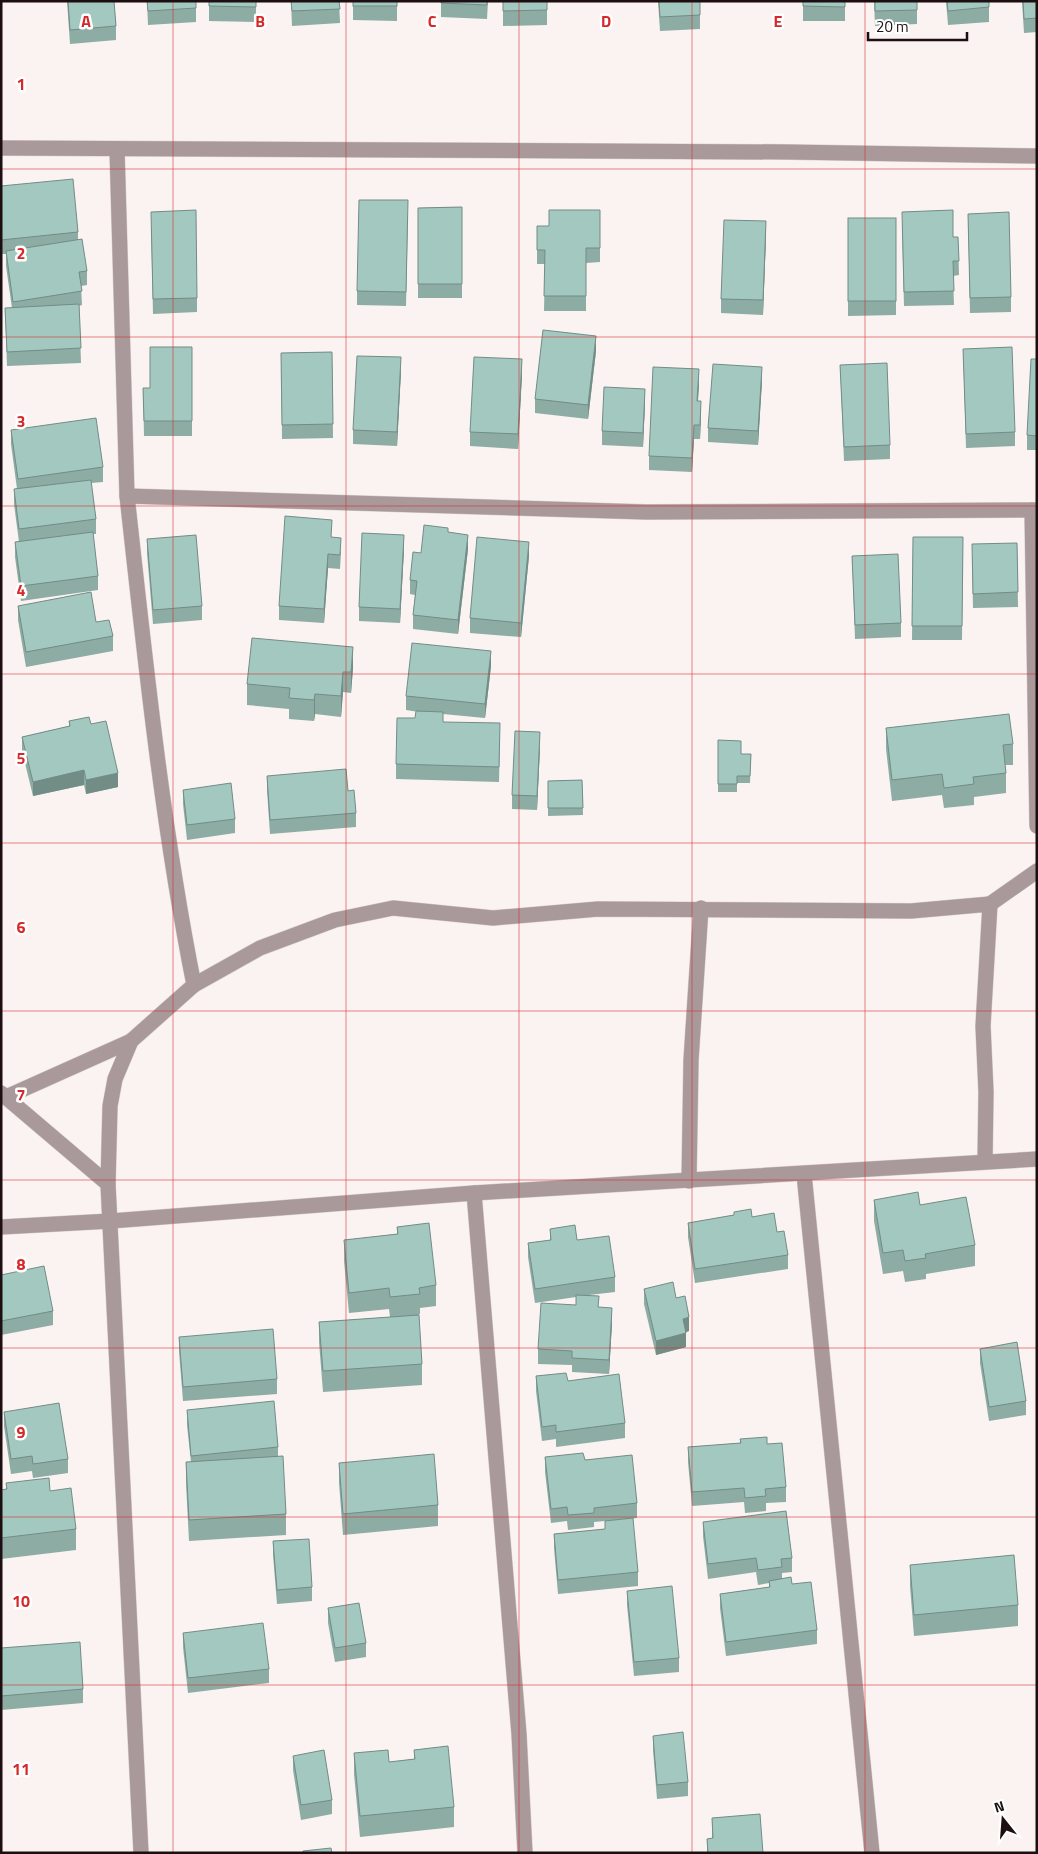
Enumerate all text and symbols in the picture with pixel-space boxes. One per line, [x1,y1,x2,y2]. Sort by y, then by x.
text: A [81,9,91,33]
text: B [255,9,265,33]
text: C [428,9,437,33]
text: D [601,9,611,33]
text: E [774,9,783,33]
scale bar [868,10,967,42]
text: 20 m [876,15,909,38]
text: 1 [17,72,25,96]
text: 2 [17,241,25,265]
text: 3 [17,409,25,433]
text: 4 [17,578,26,602]
text: 5 [17,746,26,770]
text: 6 [17,915,26,939]
text: 7 [17,1083,25,1107]
text: 8 [17,1252,26,1276]
text: 9 [17,1420,26,1444]
text: 10 [12,1589,30,1613]
text: 11 [12,1757,30,1781]
north arrow [978,1794,1028,1844]
text: N [991,1795,1007,1818]

